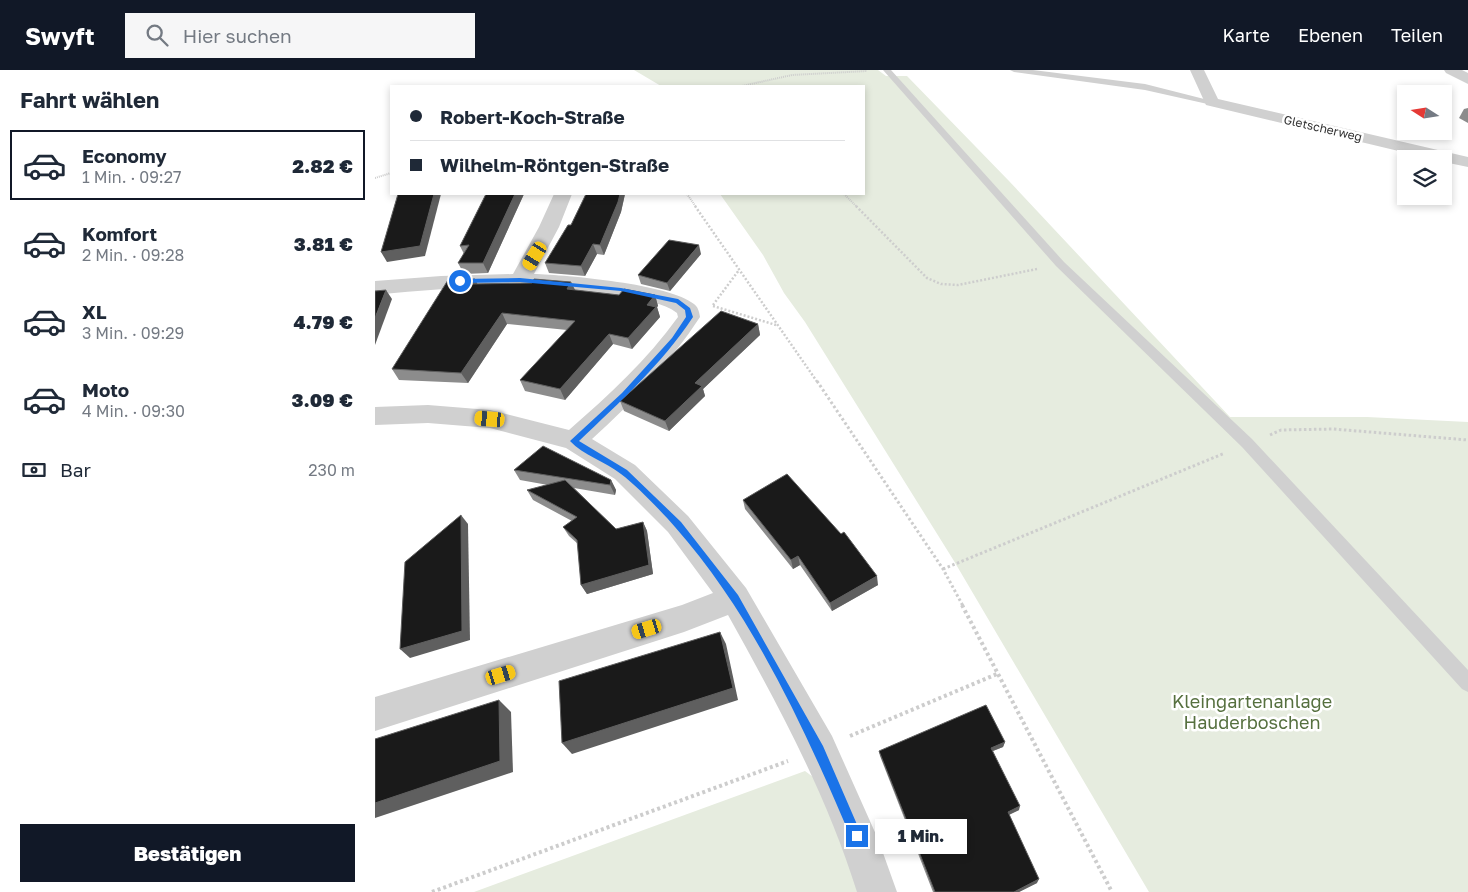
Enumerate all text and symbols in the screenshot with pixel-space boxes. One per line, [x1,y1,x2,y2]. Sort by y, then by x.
search box [125,13,475,58]
text: Swyft [25,21,95,50]
icon: search [143,21,171,49]
text: Hier suchen [183,24,292,47]
text: Karte [1223,24,1270,46]
text: Ebenen [1298,24,1363,46]
text: Teilen [1391,24,1443,46]
north arrow [1397,85,1453,140]
map controls [1397,85,1452,205]
text: Fahrt wählen [20,86,159,113]
text: Robert-Koch-Straße [440,105,625,128]
street label: Gletscherweg [1282,112,1364,144]
icon: car [22,143,67,188]
text: Economy [82,144,167,167]
button: layers [1397,150,1452,205]
text: Wilhelm-Röntgen-Straße [440,153,669,176]
text: 2.82 € [292,154,353,177]
text: 1 Min. · 09:27 [82,167,181,187]
icon: car [22,221,67,266]
text: Komfort [82,222,157,245]
text: 3.81 € [294,232,353,255]
car [520,239,549,273]
text: 2 Min. · 09:28 [82,245,184,265]
route start [449,270,471,292]
icon: car [22,299,67,344]
text: XL [82,300,107,323]
text: 4.79 € [293,310,353,333]
text: 3 Min. · 09:29 [82,323,184,343]
icon: car [22,377,67,422]
text: Moto [82,378,129,401]
text: 3.09 € [291,388,353,411]
text: 4 Min. · 09:30 [82,401,185,421]
car [474,410,505,428]
icon: cash [20,456,48,484]
text: Bar [60,458,91,481]
text: 230 m [308,460,355,480]
car [630,617,663,641]
car [484,663,517,687]
park label: Kleingartenanlage Hauderboschen [1172,690,1332,733]
callout: 1 Min. [875,818,967,854]
button: Bestätigen [20,824,355,882]
route end [846,825,868,847]
text: 1 Min. [898,826,944,846]

